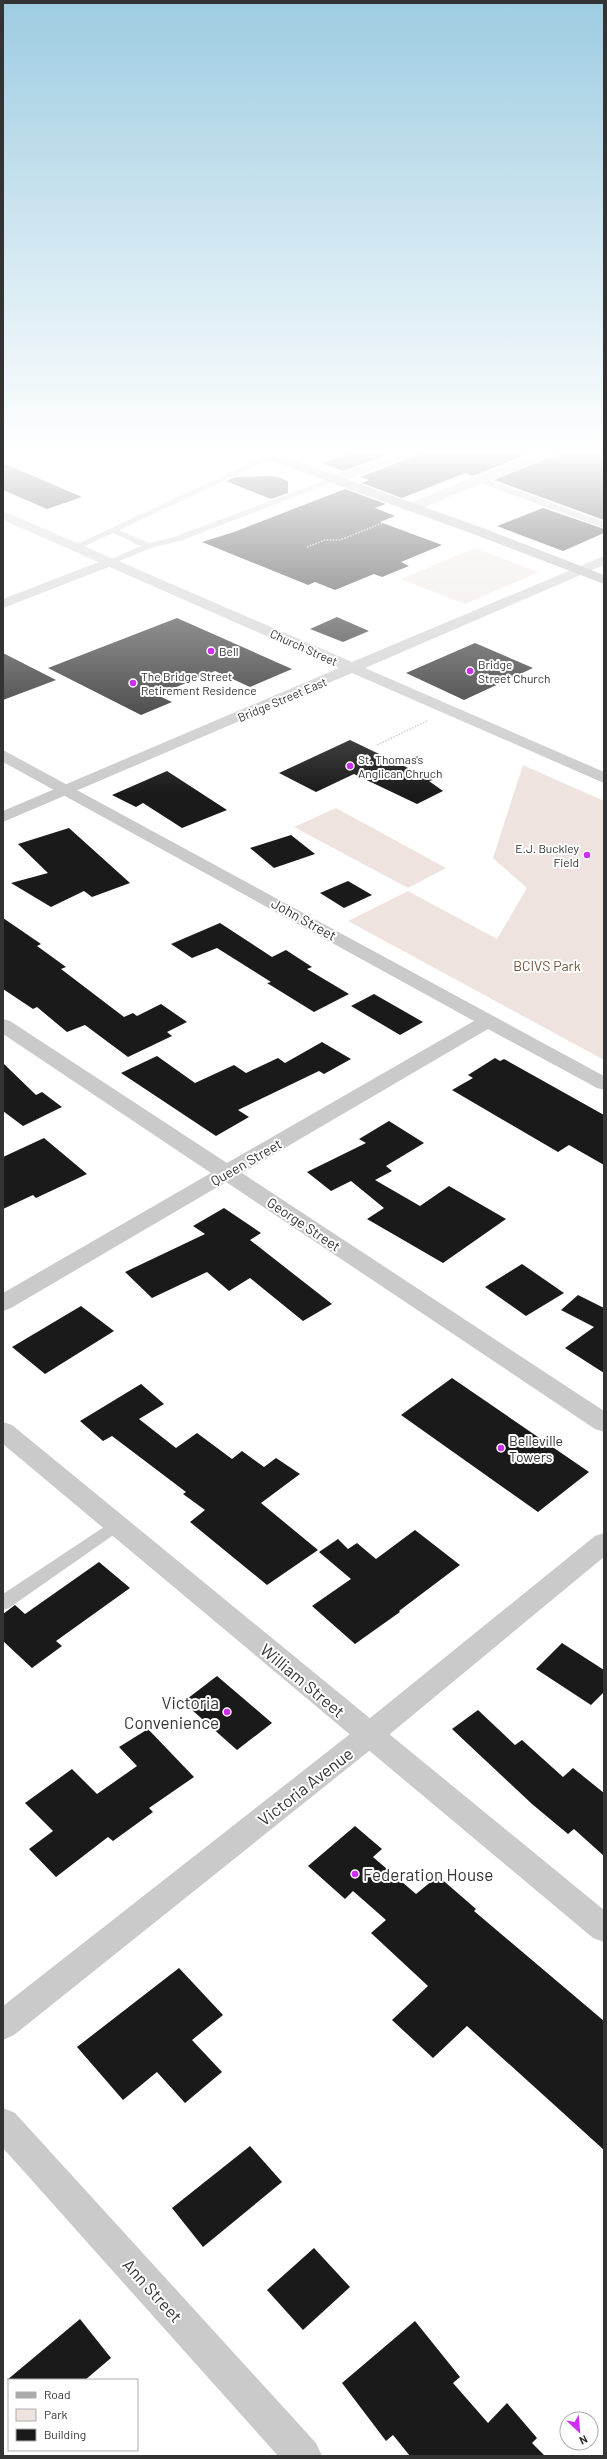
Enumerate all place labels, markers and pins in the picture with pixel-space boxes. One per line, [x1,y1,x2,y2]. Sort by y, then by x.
place label: Bell [219,644,238,658]
marker: Bell [206,646,216,656]
place label: Bridge Street Church [478,657,550,685]
marker: Bridge Street Church [465,666,475,676]
place label: The Bridge Street Retirement Residence [141,669,257,697]
marker: The Bridge Street Retirement Residence [128,678,138,688]
place label: St. Thomas's Anglican Chruch [358,752,443,780]
marker: St. Thomas's Anglican Chruch [345,761,355,771]
place label: E.J. Buckley Field [515,841,579,869]
marker: E.J. Buckley Field [582,850,592,860]
place label: Belleville Towers [509,1432,563,1465]
marker: Belleville Towers [496,1443,506,1453]
place label: Victoria Convenience [124,1692,219,1732]
marker: Victoria Convenience [222,1707,232,1717]
place label: Federation House [363,1864,493,1884]
marker: Federation House [350,1869,360,1879]

